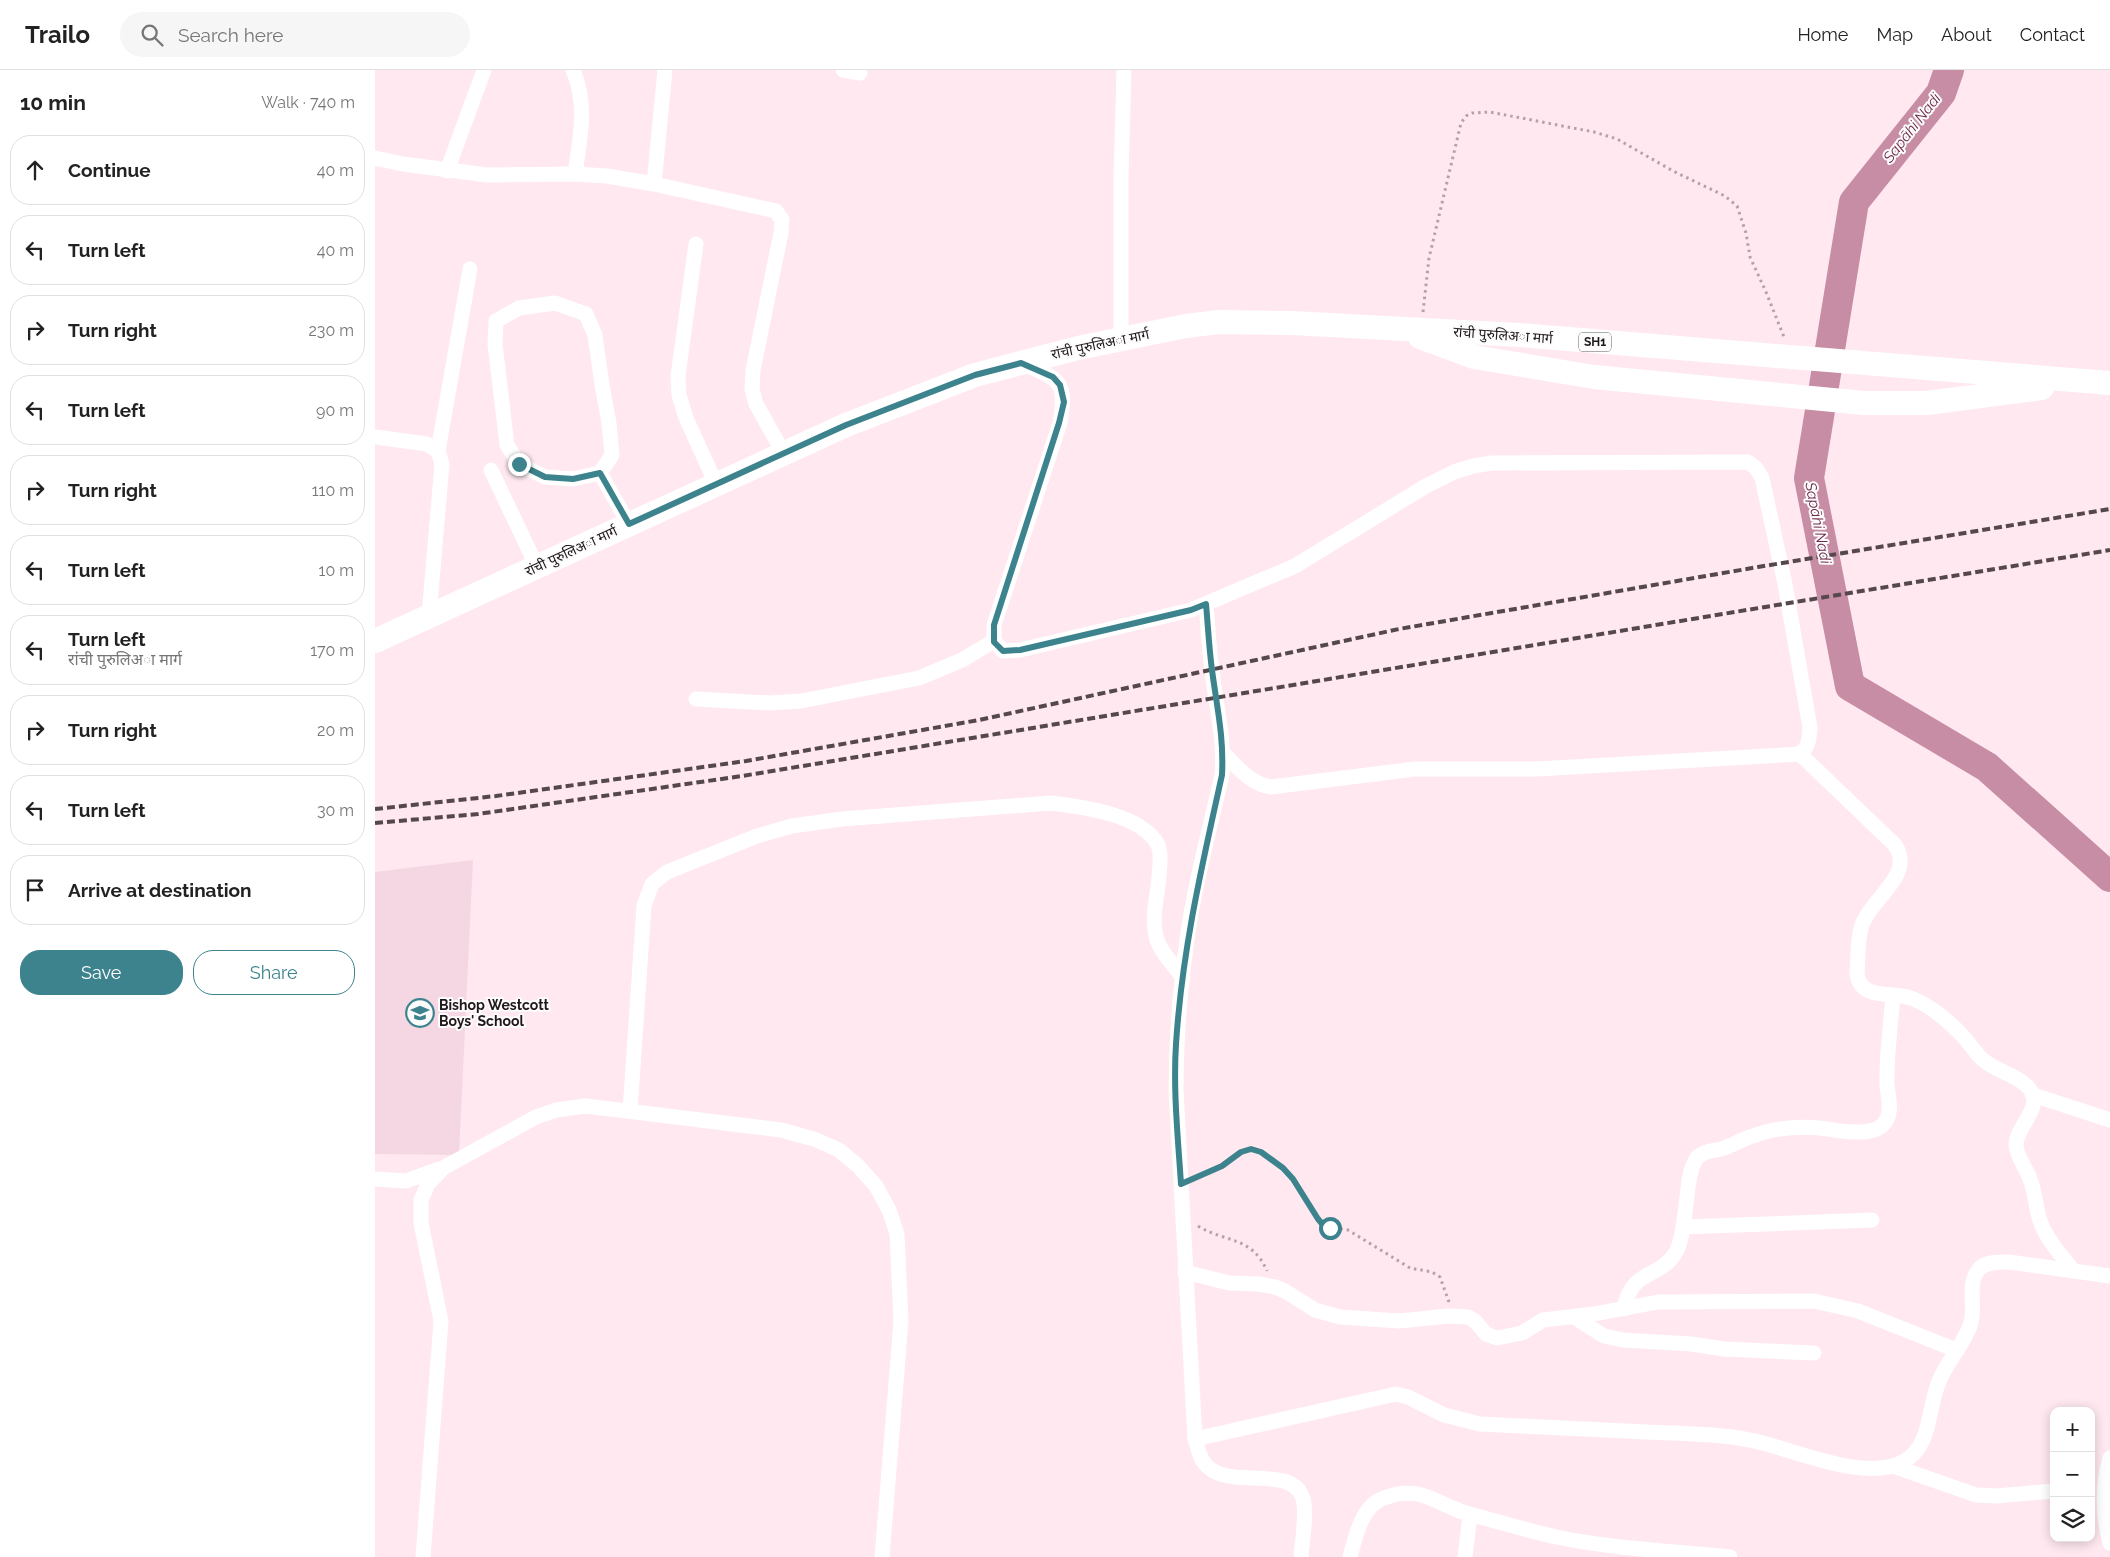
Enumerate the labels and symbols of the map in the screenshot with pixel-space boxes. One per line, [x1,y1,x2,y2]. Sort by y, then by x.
water label: Sapāhi Nadi [1879,89,1945,167]
street label: रांची पुरुलिअा मार्ग [1453,324,1554,349]
street label: रांची पुरुलिअा मार्ग [1050,326,1152,364]
road number: SH1 [1579,332,1611,352]
route end [508,453,531,476]
water label: Sapāhi Nadi [1801,480,1835,566]
street label: रांची पुरुलिअा मार्ग [522,522,621,581]
place label: Bishop Westcott Boys' School [439,997,550,1029]
school or university icon: Bishop Westcott Boys' School [405,998,435,1028]
route start [1319,1217,1342,1240]

